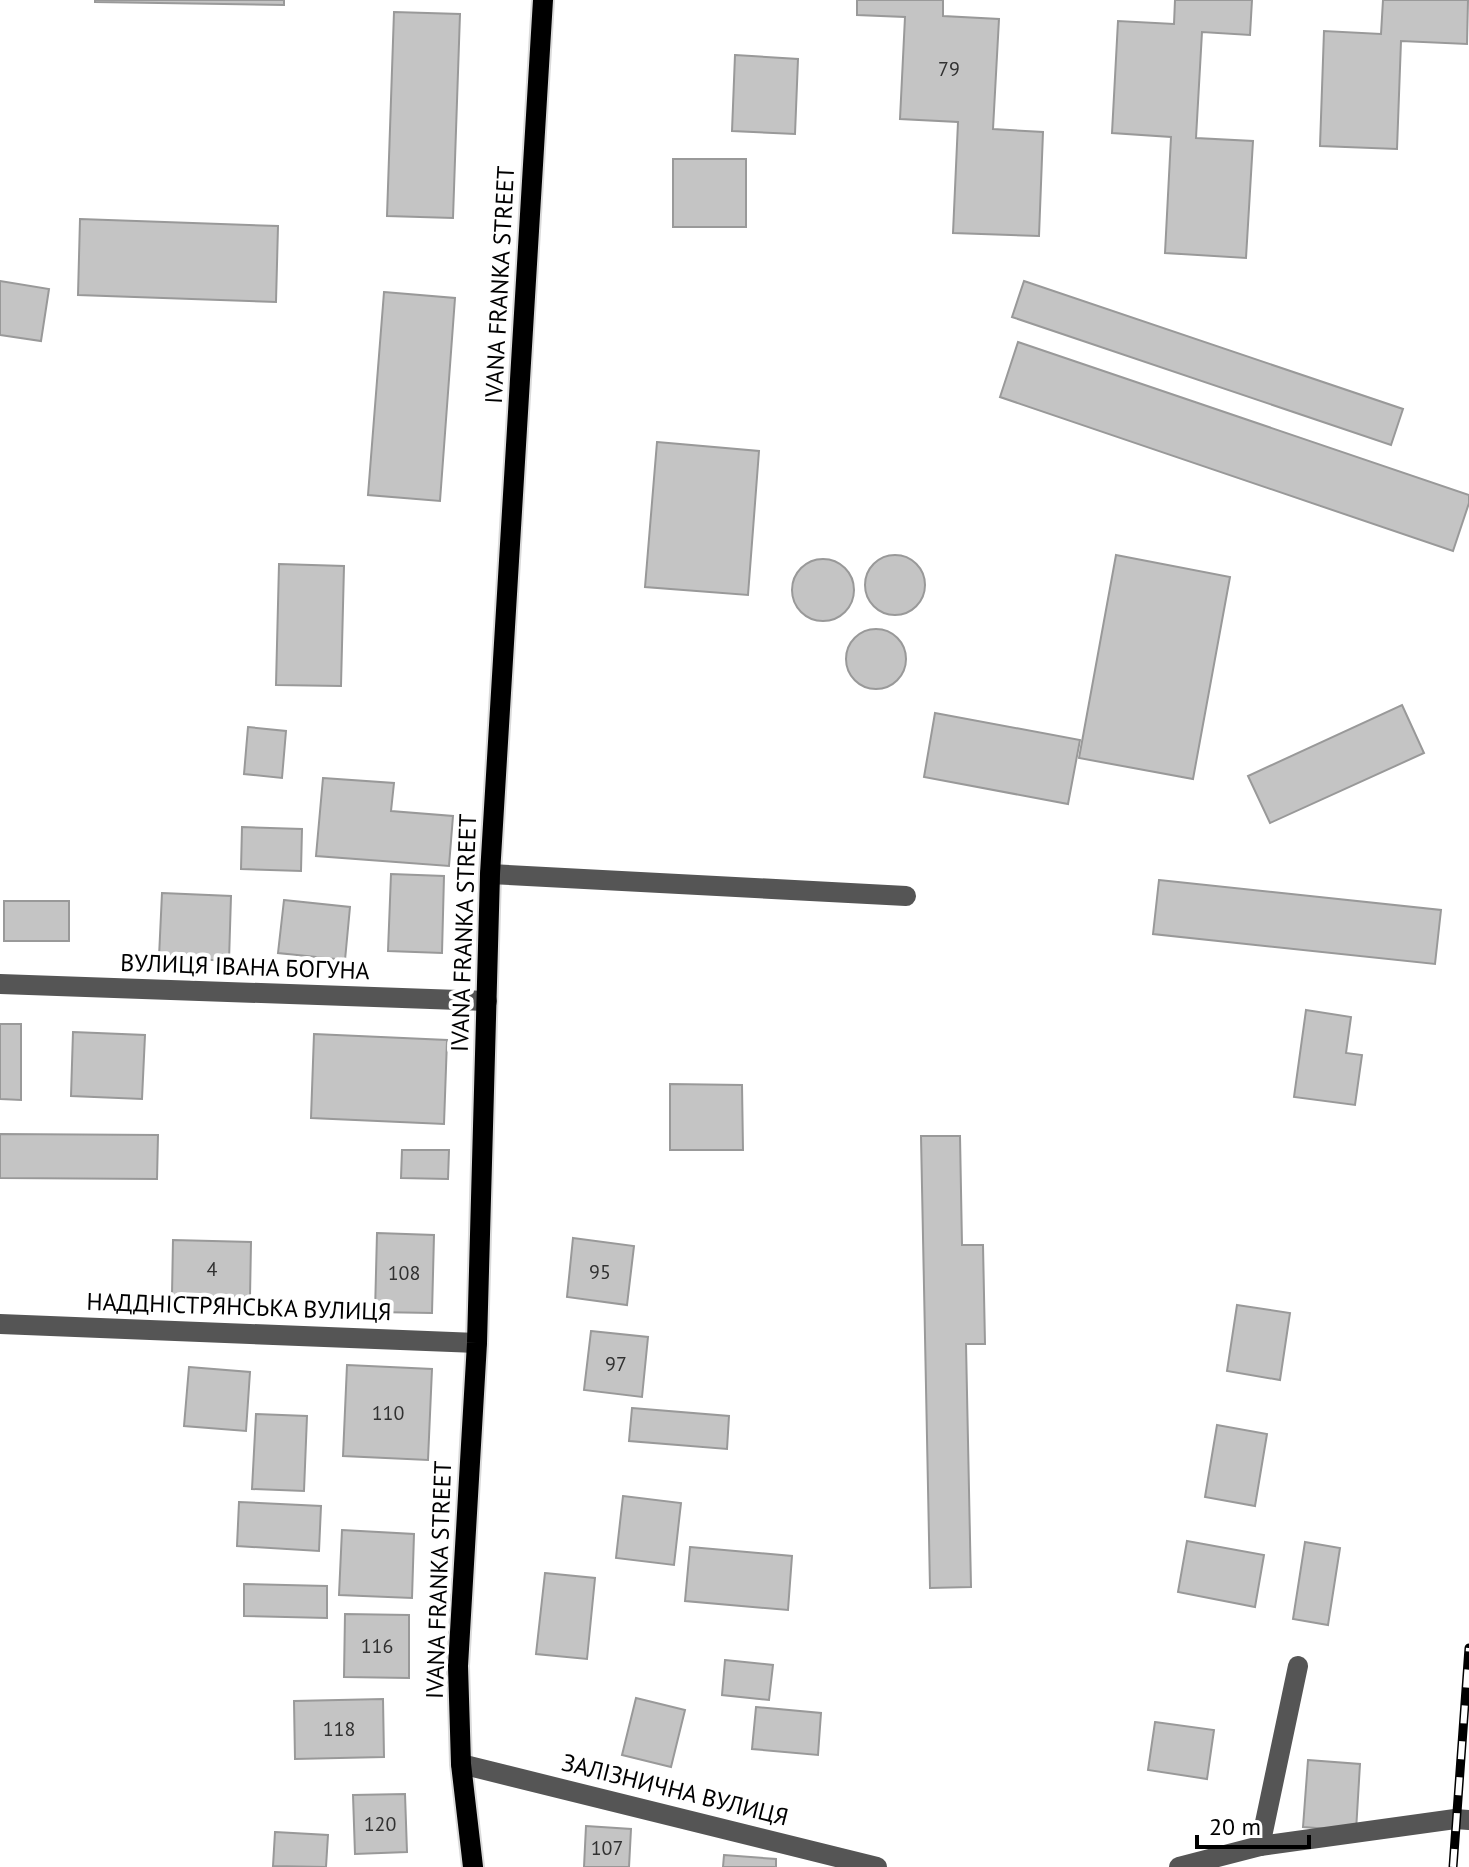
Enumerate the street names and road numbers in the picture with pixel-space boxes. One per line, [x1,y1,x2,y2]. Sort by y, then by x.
street label: IVANA FRANKA STREET [478,165,521,405]
street label: IVANA FRANKA STREET [444,813,483,1053]
street label: ВУЛИЦЯ ІВАНА БОГУНА [120,947,370,986]
street label: НАДДНІСТРЯНСЬКА ВУЛИЦЯ [86,1286,392,1327]
street label: IVANA FRANKA STREET [419,1460,458,1700]
street label: ЗАЛІЗНИЧНА ВУЛИЦЯ [559,1746,792,1833]

